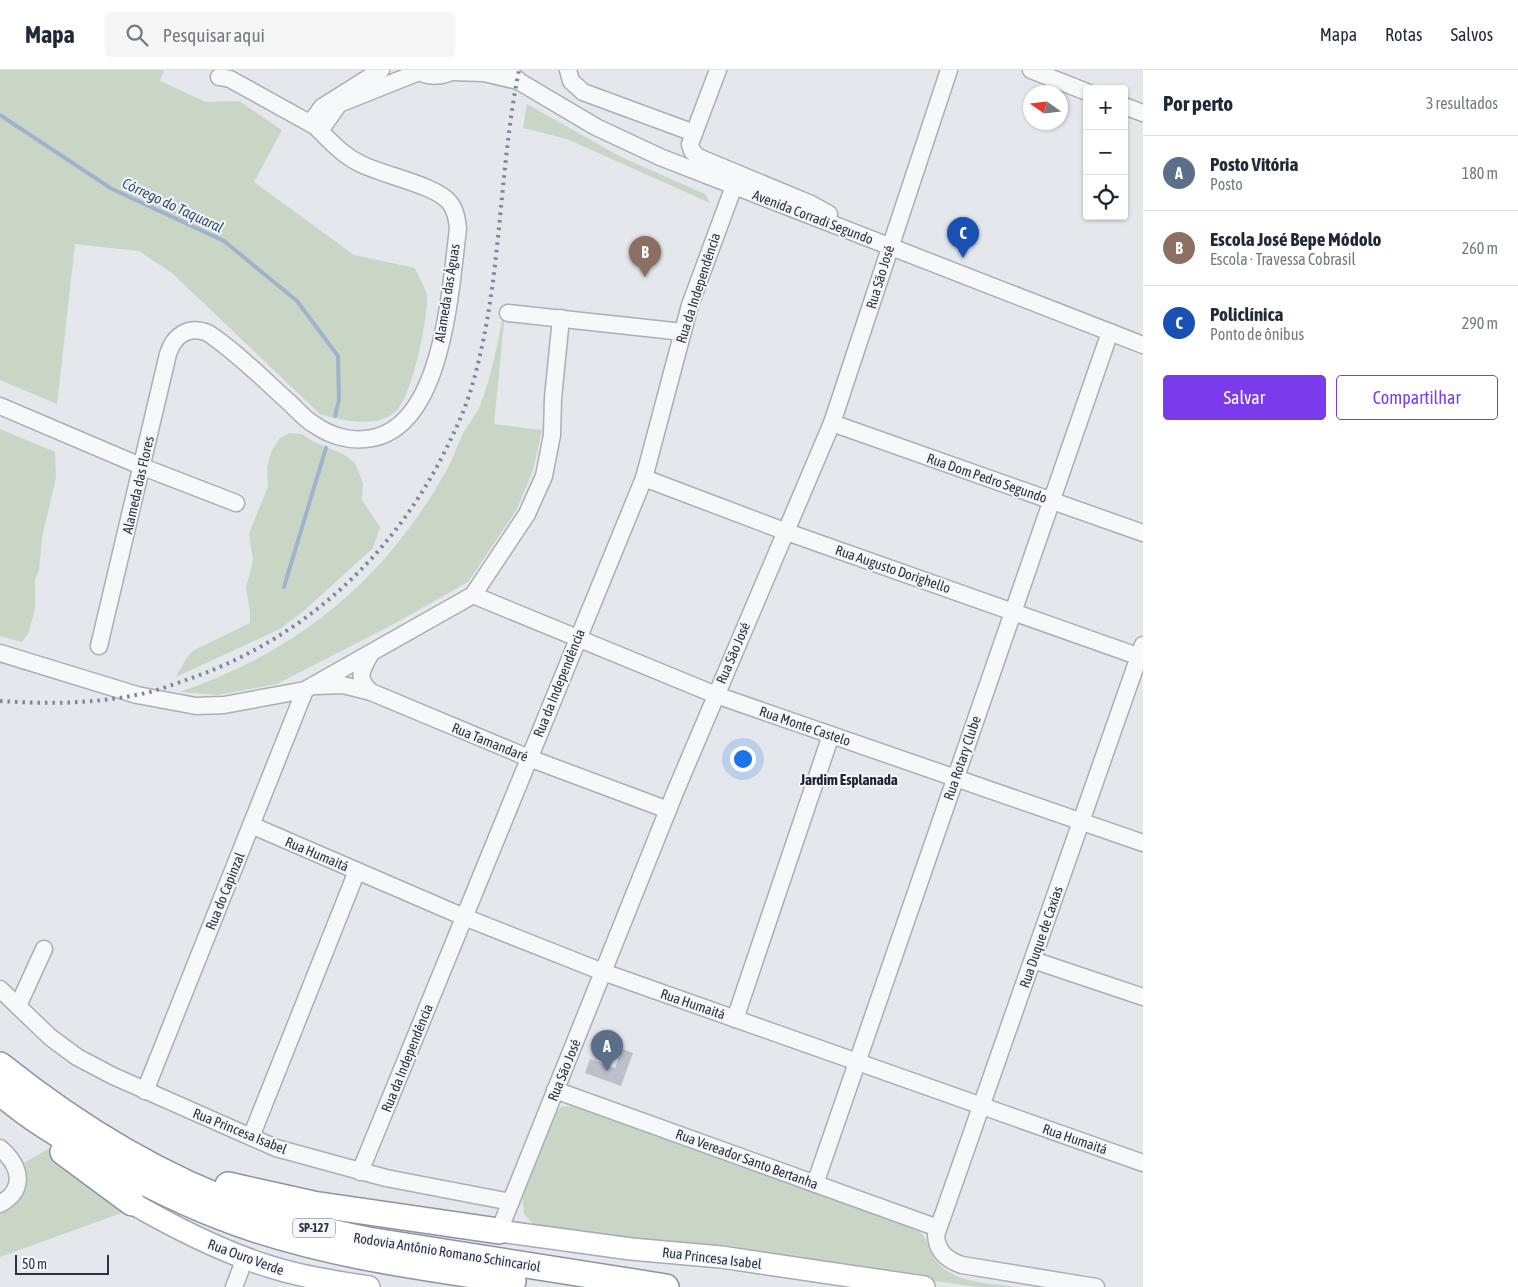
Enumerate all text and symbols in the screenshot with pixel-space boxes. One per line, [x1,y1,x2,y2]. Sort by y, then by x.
search box [105,12,455,57]
text: Mapa [25,21,75,48]
icon: search [123,21,151,49]
text: Pesquisar aqui [163,24,265,46]
text: Mapa [1320,24,1357,45]
text: Rotas [1385,24,1422,45]
text: Salvos [1450,24,1493,45]
north arrow [1023,85,1068,130]
map controls [1083,85,1128,220]
button: + [1083,85,1128,130]
text: Por perto [1163,91,1233,115]
text: 3 resultados [1426,94,1498,112]
button: − [1083,130,1128,175]
text: Posto Vitória [1210,153,1298,175]
text: A [1175,164,1183,182]
text: 180 m [1462,164,1498,182]
water label: Córrego do Taquaral [120,174,226,236]
button: locate [1083,175,1128,220]
text: Posto [1210,175,1243,193]
street label: Avenida Corradi Segundo [750,187,876,247]
pin: C [947,217,979,258]
text: Escola José Bepe Módolo [1210,228,1381,250]
street label: Rua da Independência [673,231,723,345]
pin: B [629,236,661,277]
text: B [1175,239,1183,257]
text: 260 m [1462,239,1498,257]
street label: Alameda das Águas [431,243,463,343]
street label: Rua São José [863,243,897,311]
text: Escola · Travessa Cobrasil [1210,250,1356,268]
text: Policlínica [1210,303,1283,325]
text: C [1175,314,1183,332]
text: 290 m [1462,314,1498,332]
text: Ponto de ônibus [1210,325,1304,343]
button: Salvar [1163,375,1326,420]
button: Compartilhar [1336,375,1498,420]
street label: Alameda das Flores [119,435,157,535]
street label: Rua Dom Pedro Segundo [925,450,1049,506]
street label: Rua Augusto Dorighello [833,542,953,596]
street label: Rua São José [713,620,753,686]
street label: Rua da Independência [530,627,588,739]
street label: Rua Monte Castelo [757,703,853,749]
street label: Rua Rotary Clube [940,714,984,802]
street label: Rua Tamandaré [450,719,530,765]
your location [730,746,756,772]
district label: Jardim Esplanada [799,771,898,788]
street label: Rua Humaitá [283,833,351,875]
street label: Rua do Capinzal [202,850,248,932]
street label: Rua Duque de Caxias [1016,884,1066,990]
street label: Rua Humaitá [659,985,727,1023]
street label: Rua da Independência [378,1002,436,1114]
pin: A [591,1030,623,1071]
street label: Rua São José [544,1037,584,1103]
street label: Rua Princesa Isabel [191,1105,290,1157]
street label: Rua Humaitá [1041,1120,1109,1158]
street label: Rua Vereador Santo Bertanha [674,1126,820,1192]
road number: SP-127 [293,1218,335,1238]
street label: Rodovia Antônio Romano Schincariol [352,1229,542,1275]
street label: Rua Ouro Verde [206,1236,286,1278]
street label: Rua Princesa Isabel [661,1244,763,1272]
scale bar [15,1252,109,1275]
text: 50 m [22,1256,47,1272]

